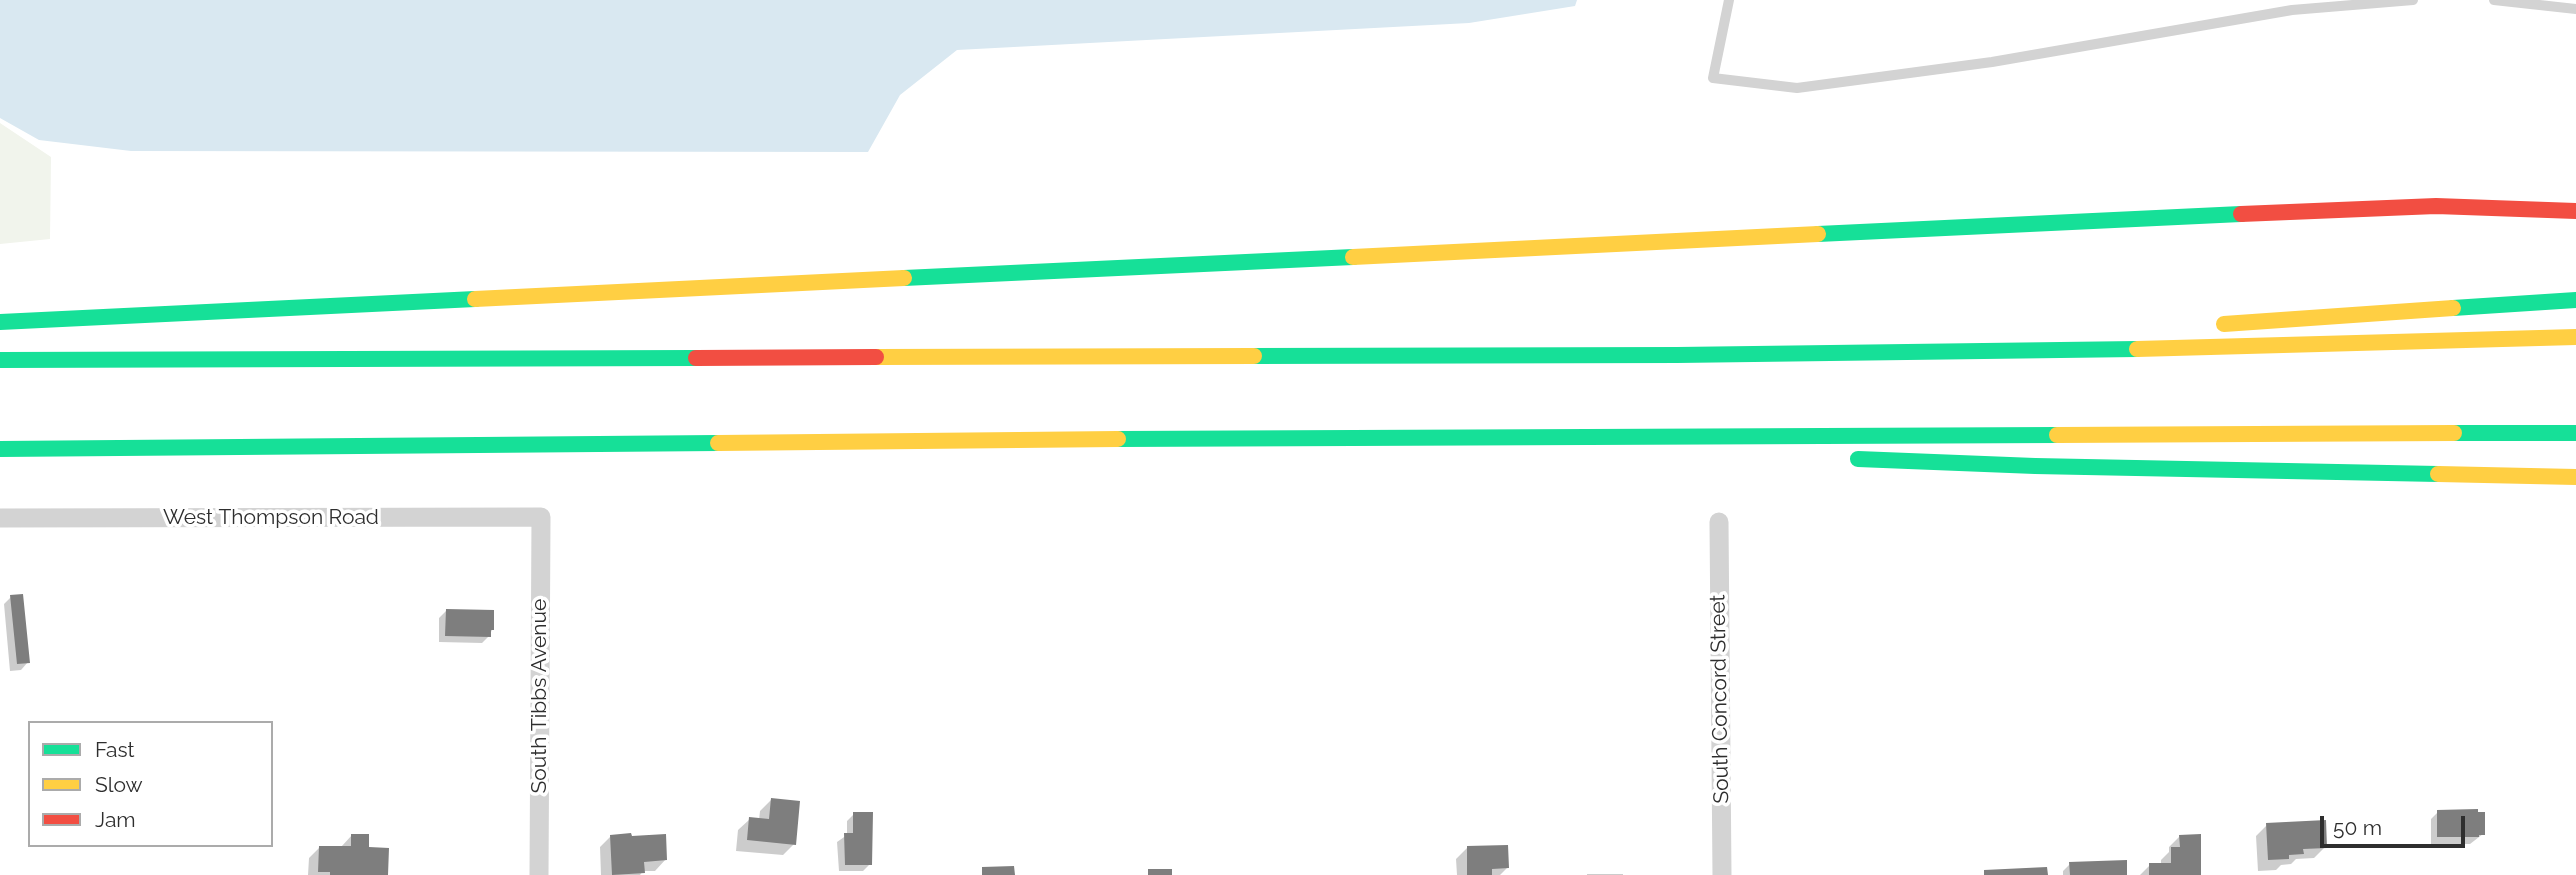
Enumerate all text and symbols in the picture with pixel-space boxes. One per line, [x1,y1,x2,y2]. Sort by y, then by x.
street label: West Thompson Road [163,505,379,531]
street label: South Concord Street [1706,594,1734,804]
street label: South Tibbs Avenue [527,599,553,793]
legend [28,721,273,847]
text: Fast [95,737,135,762]
text: Slow [95,772,143,797]
scale bar [2324,802,2469,846]
text: Jam [95,807,136,832]
text: 50 m [2333,815,2382,840]

